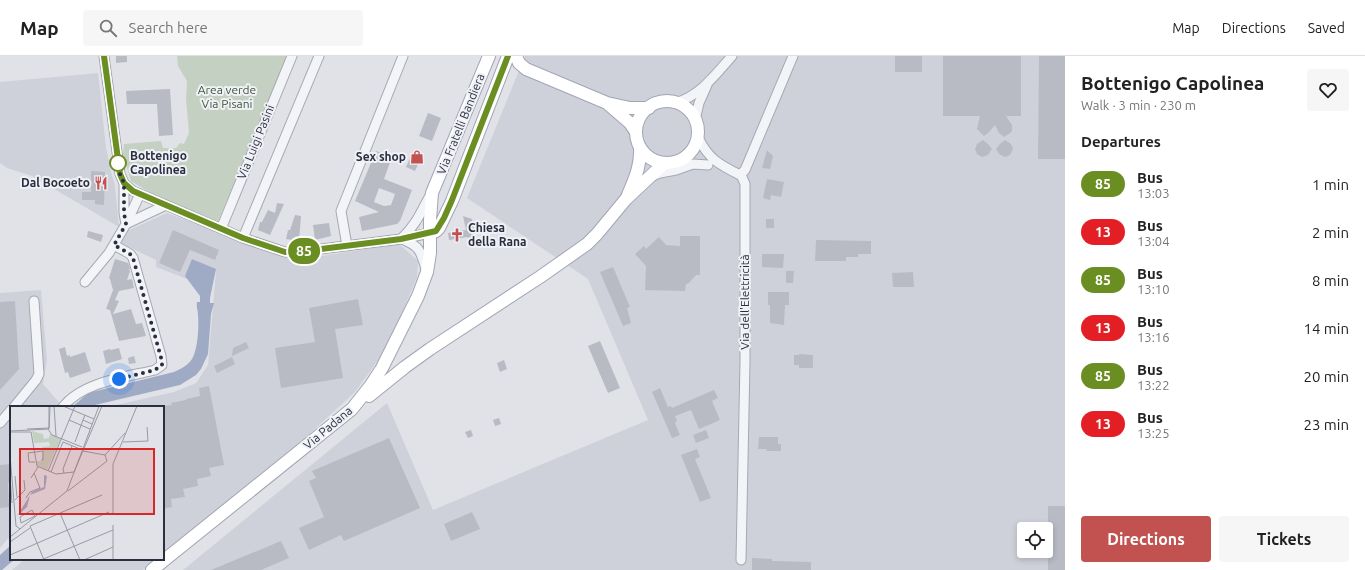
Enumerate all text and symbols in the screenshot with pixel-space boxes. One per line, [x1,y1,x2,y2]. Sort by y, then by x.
search box [83,10,363,46]
text: Map [20,17,59,39]
icon: search [97,17,119,39]
text: Search here [129,19,208,36]
text: Map [1172,20,1200,36]
text: Directions [1222,20,1286,36]
text: Saved [1308,20,1345,36]
button: heart [1307,69,1349,111]
street label: Via Fratelli Bandiera [434,71,487,176]
text: Bottenigo Capolinea [1081,72,1264,94]
park label: Area verde Via Pisani [198,83,256,110]
text: Walk · 3 min · 230 m [1081,98,1196,112]
street label: Via Luigi Pasini [235,102,276,181]
text: Departures [1081,133,1161,150]
place label: Bottenigo Capolinea [130,149,187,176]
shop icon: Sex shop [409,149,425,165]
place label: Sex shop [356,150,406,163]
marker: Bottenigo Capolinea [109,154,127,172]
text: Bus [1137,169,1163,186]
restaurant icon: Dal Bocoeto [93,175,109,191]
place label: Dal Bocoeto [21,176,90,189]
text: 85 [1095,176,1111,192]
text: 1 min [1312,176,1349,193]
text: 13:03 [1137,186,1170,200]
text: Bus [1137,217,1163,234]
place label: Chiesa della Rana [468,221,527,248]
text: 13 [1095,224,1111,240]
text: 2 min [1312,224,1349,241]
church icon: Chiesa della Rana [449,227,465,243]
text: 13:04 [1137,234,1170,248]
line badge: 85 [286,238,322,264]
text: 85 [296,243,312,259]
street label: Via dell'Elettricità [738,254,751,350]
text: Bus [1137,265,1163,282]
text: 85 [1095,272,1111,288]
text: 8 min [1312,272,1349,289]
text: 13:10 [1137,282,1170,296]
text: Bus [1137,313,1163,330]
text: 13 [1095,320,1111,336]
text: 14 min [1303,320,1349,337]
text: 13:16 [1137,330,1170,344]
text: Bus [1137,361,1163,378]
text: 85 [1095,368,1111,384]
text: 20 min [1303,368,1349,385]
your location [109,369,129,389]
text: 13:22 [1137,378,1170,392]
street label: Via Padana [301,404,355,452]
inset map [10,406,164,560]
text: Bus [1137,409,1163,426]
text: 13 [1095,416,1111,432]
text: 23 min [1303,416,1349,433]
text: 13:25 [1137,426,1170,440]
button: Directions [1081,516,1211,562]
button: Tickets [1219,516,1349,562]
map controls [1017,522,1053,558]
button: locate [1017,522,1053,558]

